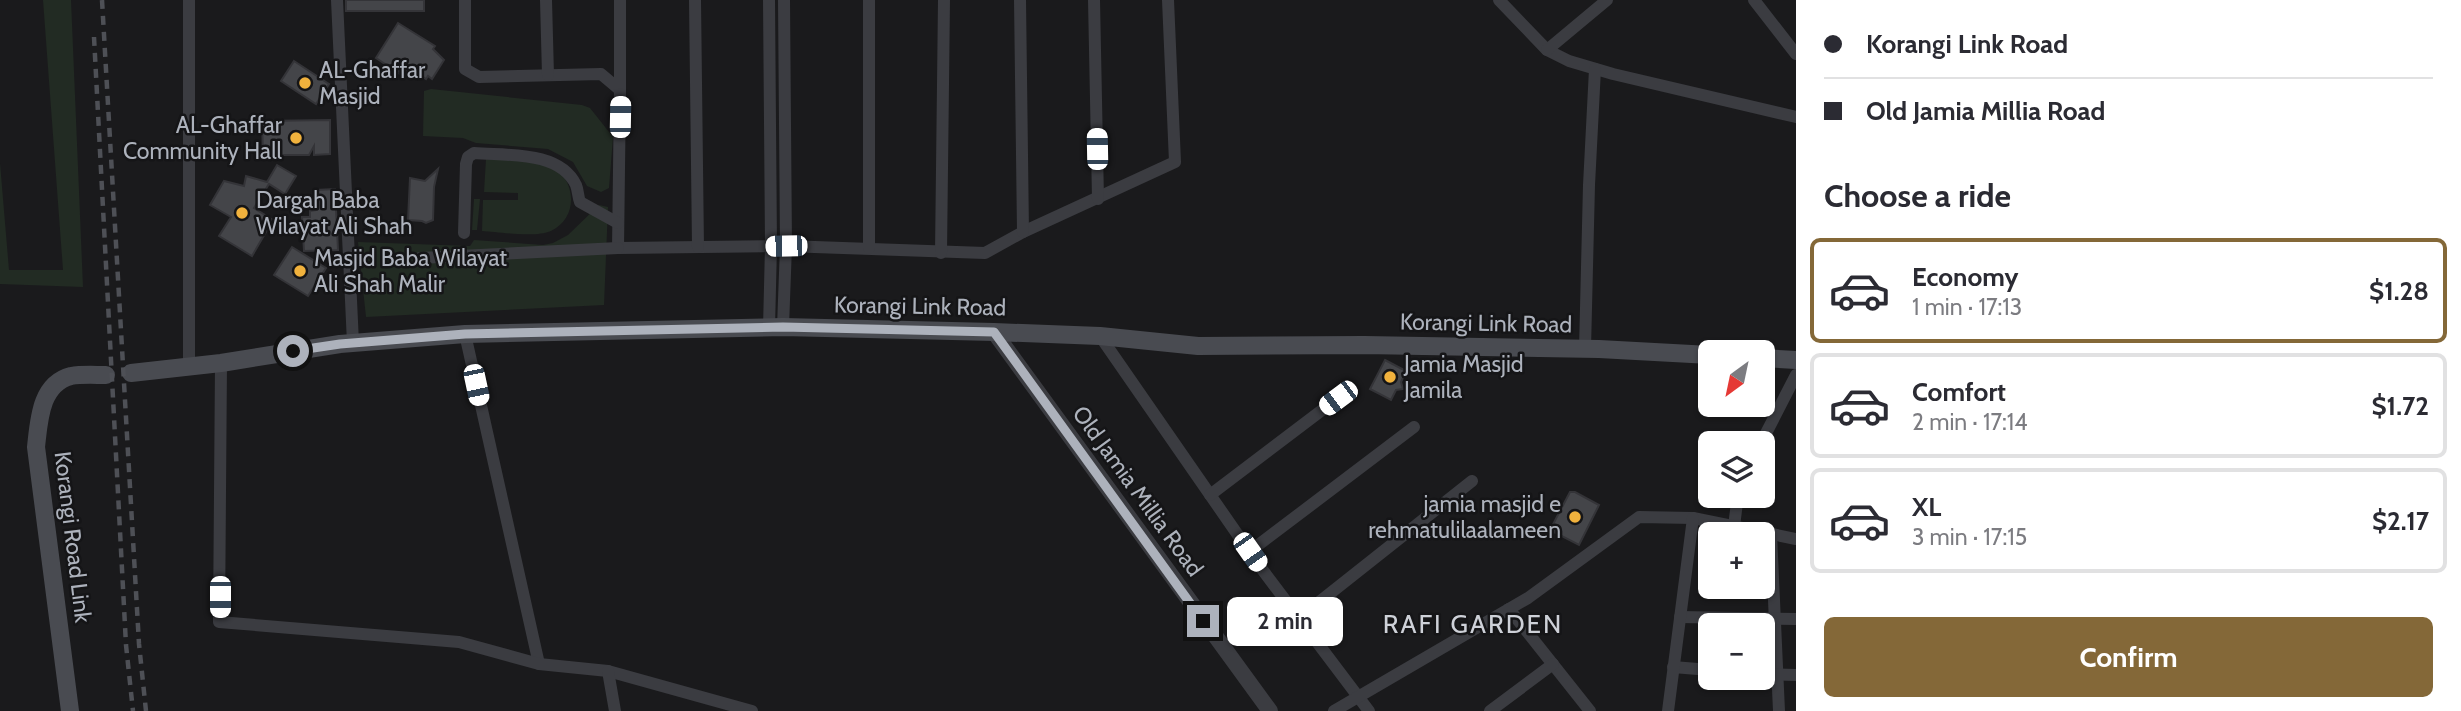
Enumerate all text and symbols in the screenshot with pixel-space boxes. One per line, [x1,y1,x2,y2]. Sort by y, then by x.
text: Korangi Link Road [1866,28,2068,60]
place label: AL-Ghaffar Masjid [319,56,426,110]
marker: AL-Ghaffar Masjid [297,75,313,91]
text: Old Jamia Millia Road [1866,95,2105,127]
car [610,96,631,138]
place label: AL-Ghaffar Community Hall [123,111,283,165]
car [1087,128,1108,170]
marker: AL-Ghaffar Community Hall [288,130,304,146]
text: Choose a ride [1824,176,2011,215]
place label: Dargah Baba Wilayat Ali Shah [256,186,413,240]
marker: Dargah Baba Wilayat Ali Shah [234,205,250,221]
car [765,235,808,257]
place label: Masjid Baba Wilayat Ali Shah Malir [314,244,507,298]
icon: car [1828,259,1891,322]
text: Economy [1912,261,2018,293]
marker: Masjid Baba Wilayat Ali Shah Malir [292,263,308,279]
text: $1.28 [2369,275,2429,307]
street label: Korangi Link Road [834,290,1006,322]
text: 1 min · 17:13 [1912,293,2022,321]
street label: Korangi Link Road [1400,307,1572,339]
route start [277,335,309,367]
north arrow [1698,340,1774,416]
map controls [1698,340,1775,690]
place label: Jamia Masjid Jamila [1403,350,1524,404]
car [462,362,491,408]
marker: Jamia Masjid Jamila [1382,369,1398,385]
icon: car [1828,374,1891,437]
text: Comfort [1912,376,2006,408]
car [1315,377,1362,419]
text: $1.72 [2372,390,2429,422]
street label: Old Jamia Millia Road [1067,400,1209,582]
text: 2 min · 17:14 [1912,408,2028,436]
button: layers [1698,431,1775,508]
street label: Korangi Road Link [49,450,97,625]
icon: car [1828,489,1891,552]
place label: jamia masjid e rehmatulilaalameen [1368,490,1561,544]
text: XL [1912,491,1941,523]
text: $2.17 [2372,505,2429,537]
marker: jamia masjid e rehmatulilaalameen [1567,509,1583,525]
button: + [1698,522,1775,599]
text: 3 min · 17:15 [1912,523,2027,551]
car [1230,529,1271,575]
car [210,576,231,618]
callout: 2 min [1228,596,1343,646]
route end [1187,605,1219,637]
text: 2 min [1257,607,1313,635]
district label: RAFI GARDEN [1383,608,1563,640]
button: − [1698,613,1775,690]
button: Confirm [1824,617,2433,697]

